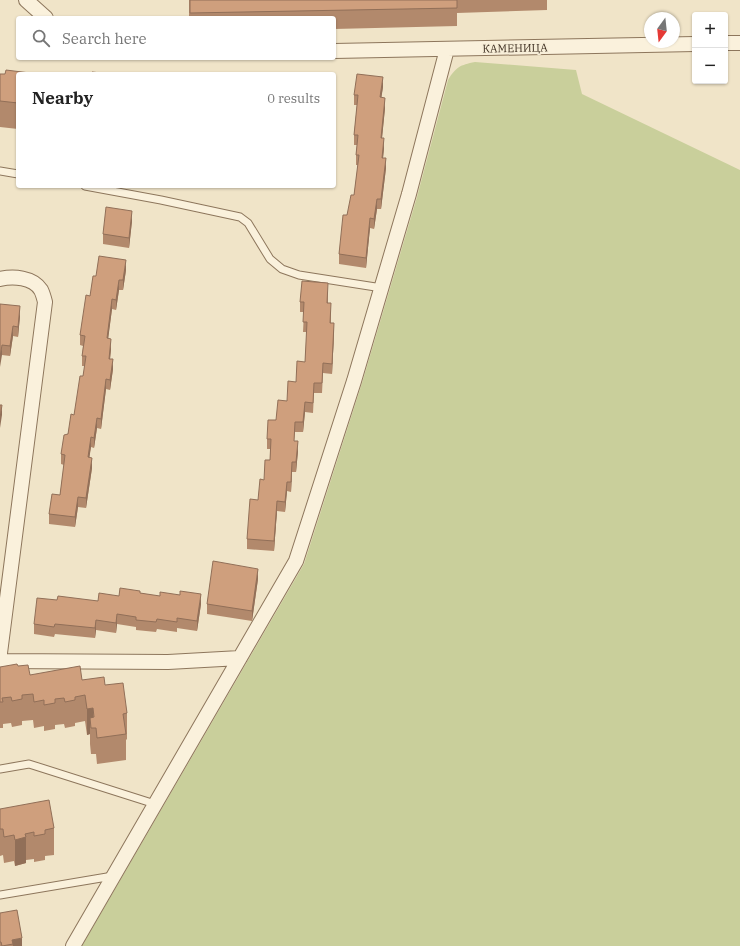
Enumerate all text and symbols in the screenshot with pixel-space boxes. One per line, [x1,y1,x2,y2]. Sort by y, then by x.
north arrow [644,12,680,48]
map controls [692,12,728,84]
button: + [692,12,728,48]
search box [16,16,336,60]
icon: search [30,27,52,49]
text: Search here [62,29,147,48]
street label: КАМЕНИЦА [482,40,548,56]
button: − [692,48,728,84]
text: Nearby [32,87,93,109]
text: 0 results [267,90,320,107]

